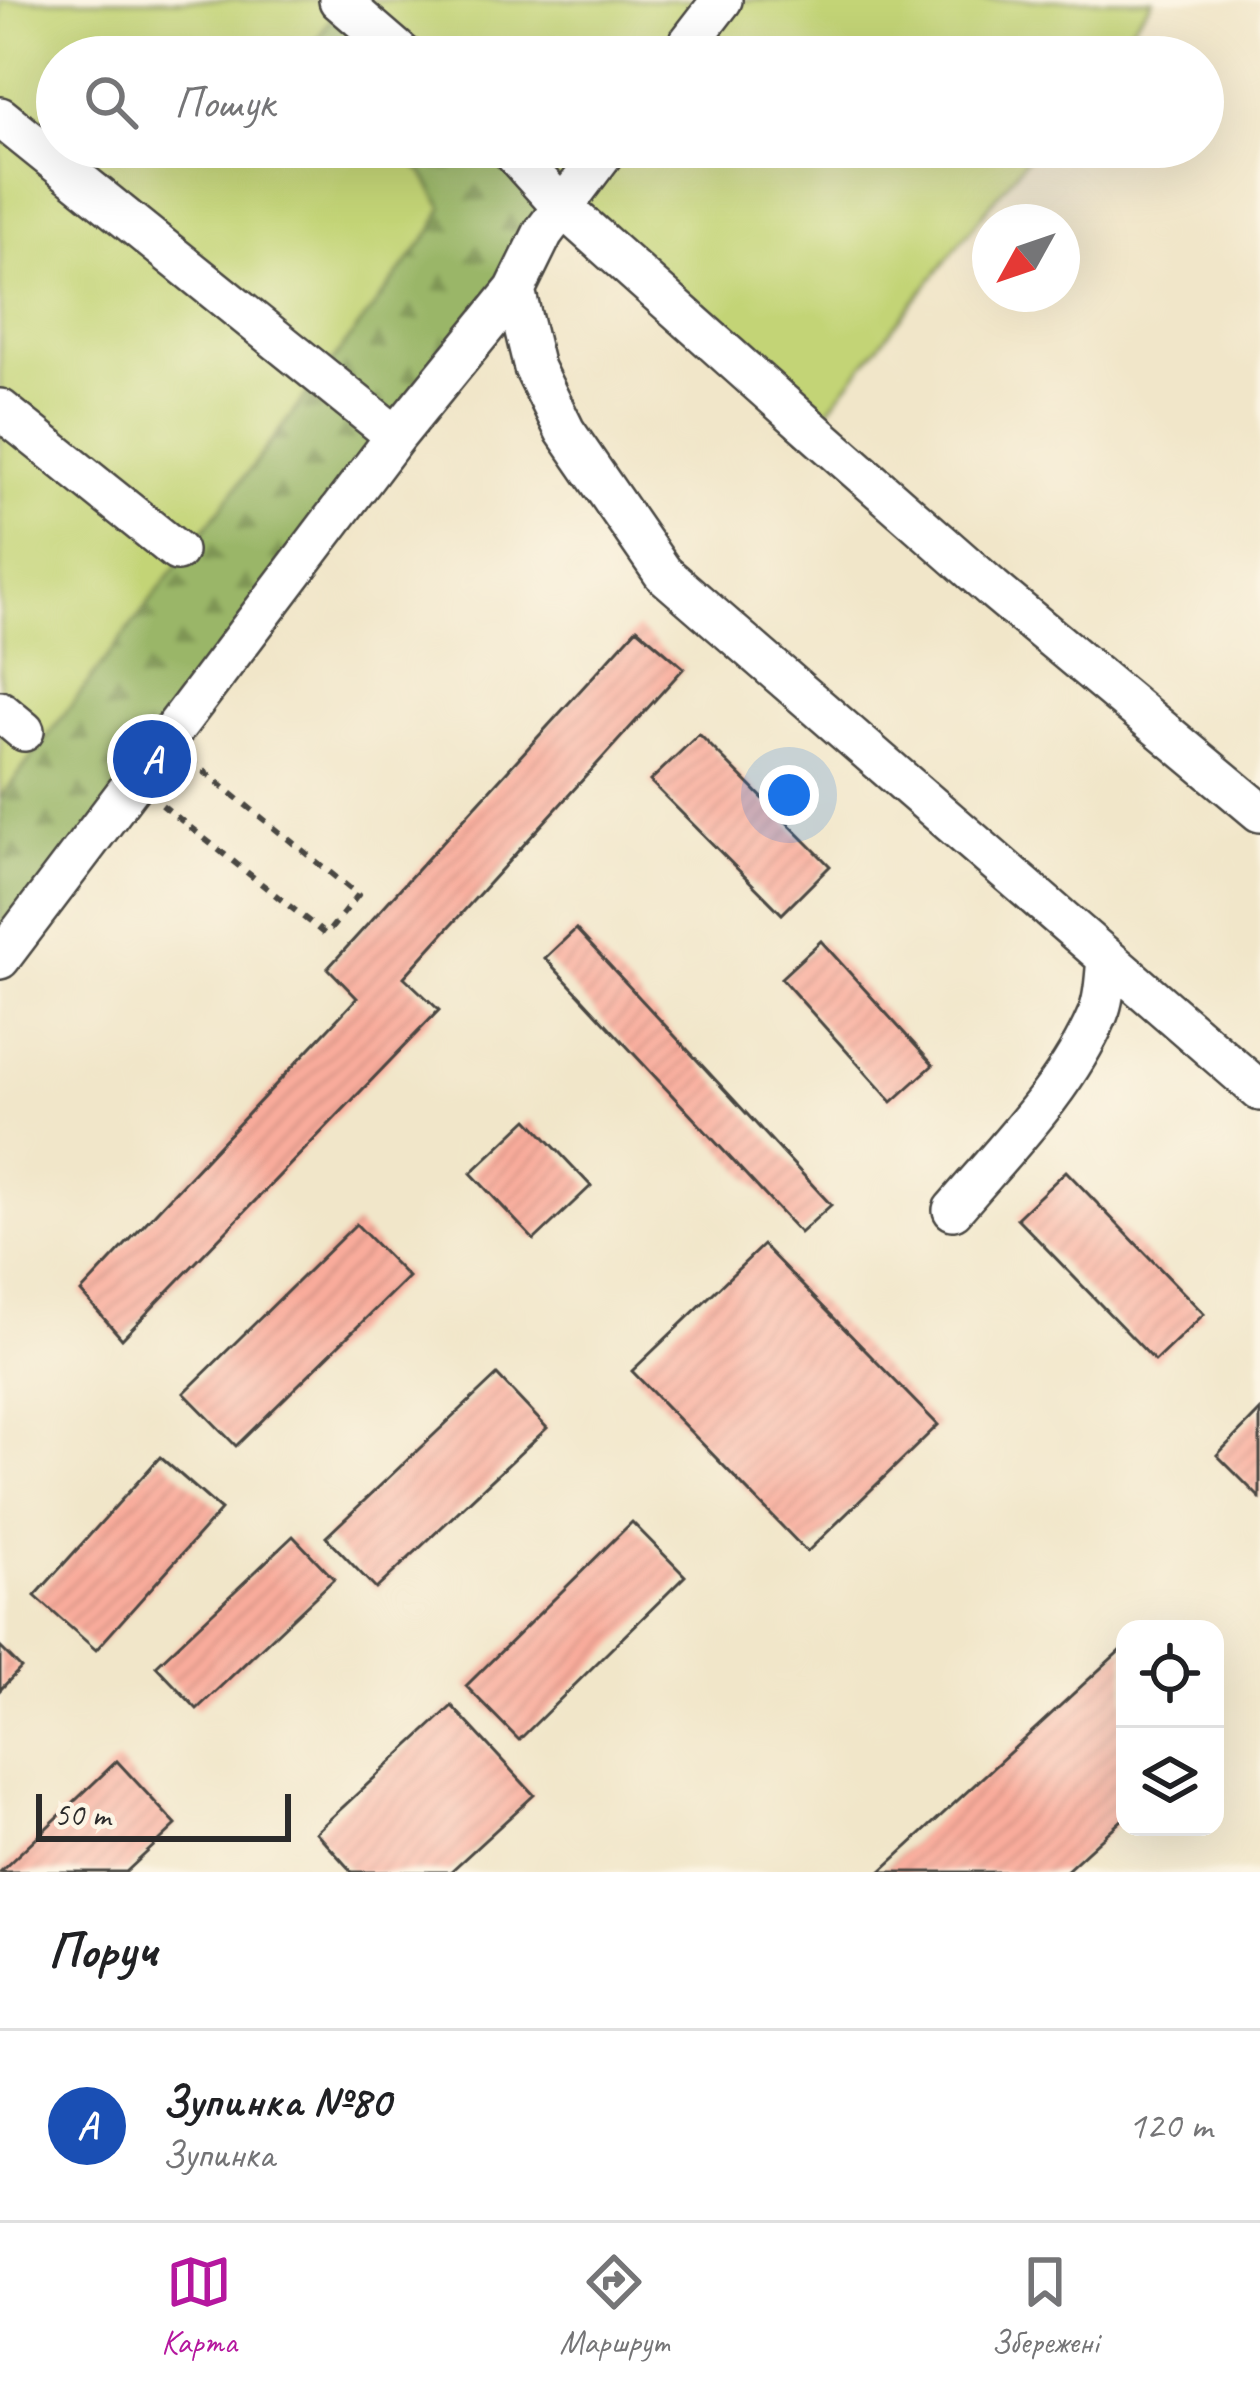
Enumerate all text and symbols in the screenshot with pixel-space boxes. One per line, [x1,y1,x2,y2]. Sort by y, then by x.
search box [36,36,1224,168]
icon: search [78,69,144,135]
text: Пошук [174,74,274,131]
north arrow [972,204,1080,312]
pin: A [113,714,191,804]
your location [759,765,819,825]
map controls [1116,1620,1224,1836]
button: locate [1116,1620,1224,1728]
button: layers [1116,1728,1224,1836]
scale bar [36,1788,291,1841]
text: 50 m [54,1794,110,1836]
text: Поруч [48,1918,157,1982]
text: Зупинка №80 [162,2073,390,2130]
text: A [77,2101,97,2150]
text: 120 m [1128,2101,1212,2150]
text: Зупинка [162,2130,274,2179]
tab: Карта [161,2249,237,2363]
tab: Маршрут [560,2249,668,2363]
tab: Збережені [991,2249,1099,2363]

